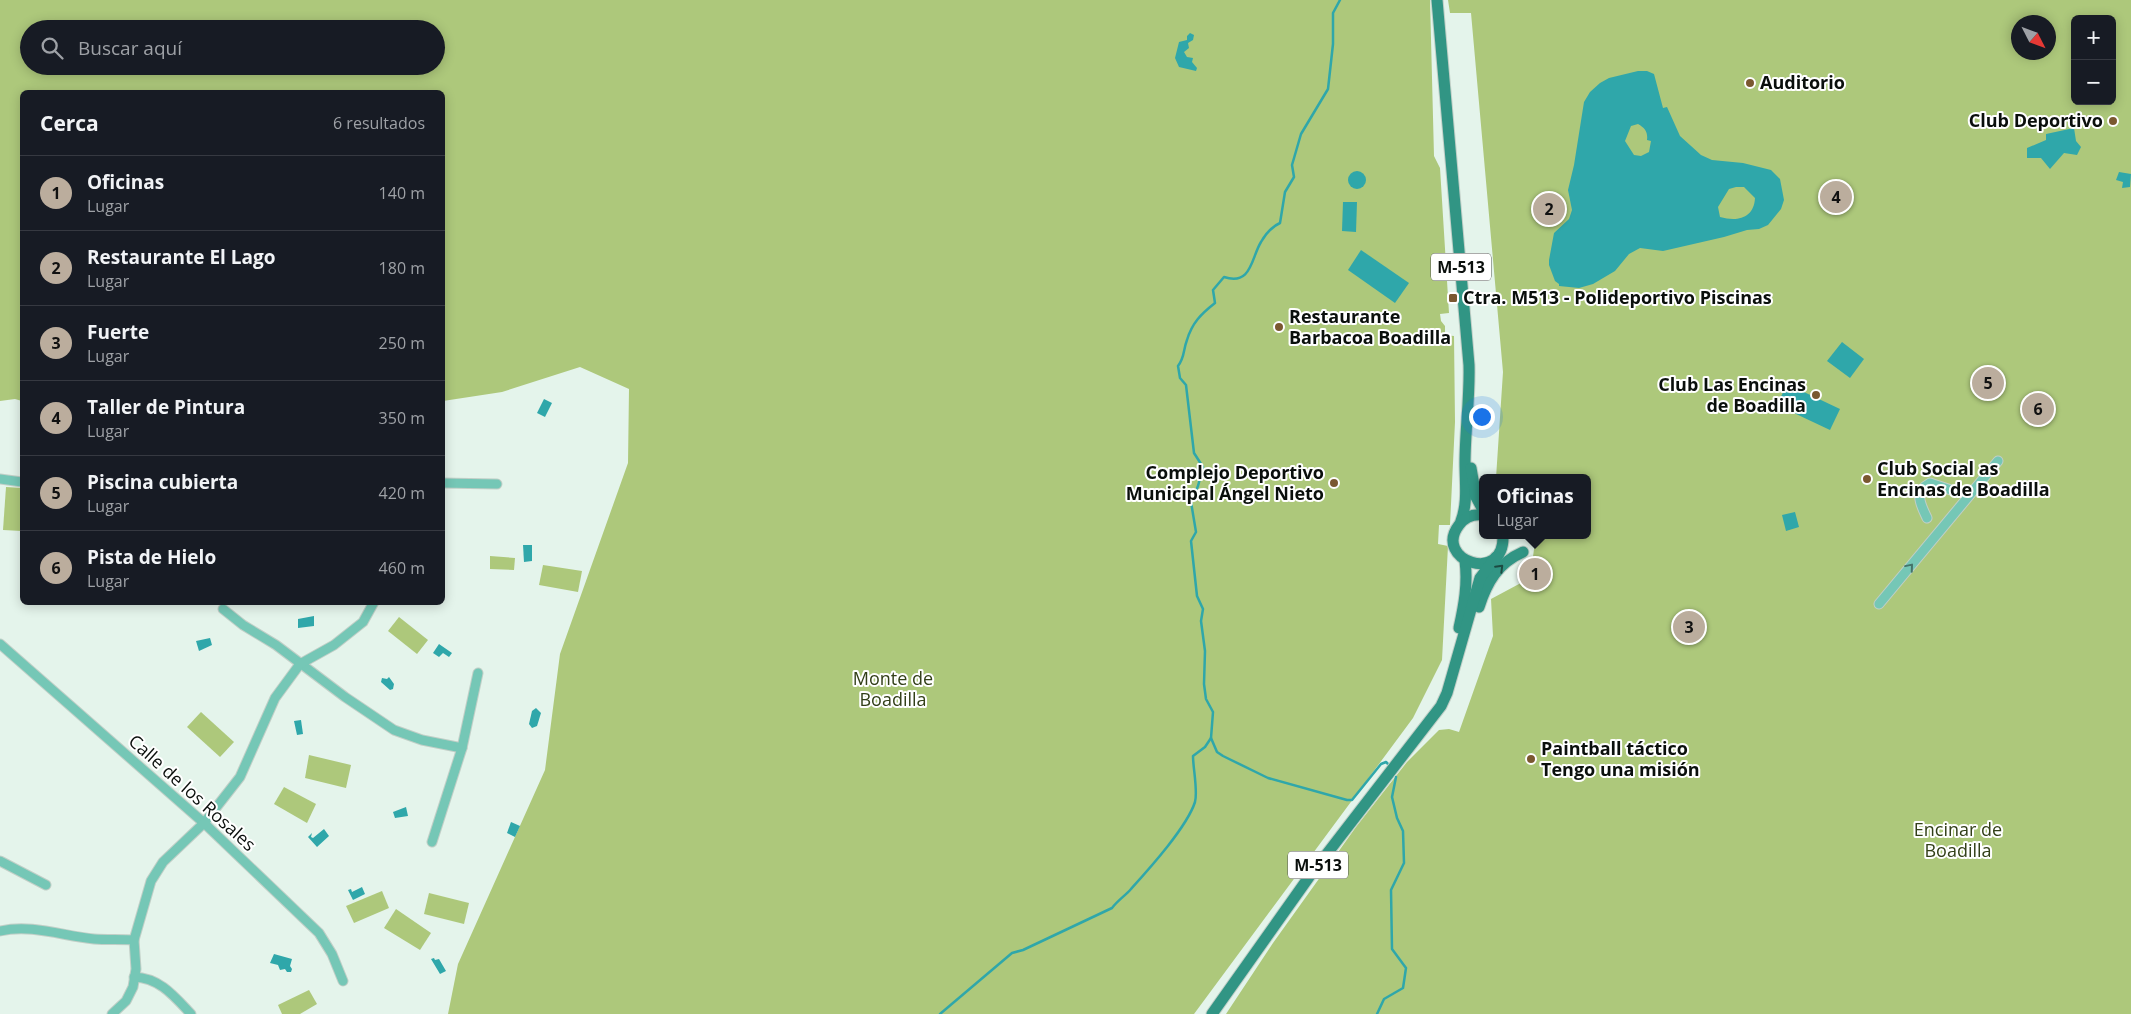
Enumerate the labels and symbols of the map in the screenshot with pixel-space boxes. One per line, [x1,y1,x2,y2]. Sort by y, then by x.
north arrow [2011,15,2056,60]
place label: Auditorio [1760,70,1845,94]
marker: Auditorio [1744,77,1756,89]
place label: Club Deportivo [1969,108,2103,132]
marker: Club Deportivo [2107,115,2119,127]
pin: 4 [1820,178,1852,216]
pin: 2 [1533,190,1565,228]
road number: M-513 [1431,253,1491,280]
place label: Ctra. M513 - Polideportivo Piscinas [1463,285,1772,309]
marker: Ctra. M513 - Polideportivo Piscinas [1447,292,1459,304]
place label: Restaurante Barbacoa Boadilla [1289,304,1451,349]
marker: Restaurante Barbacoa Boadilla [1273,321,1285,333]
pin: 5 [1972,364,2004,402]
place label: Club Las Encinas de Boadilla [1658,372,1806,417]
marker: Club Las Encinas de Boadilla [1810,389,1822,401]
pin: 6 [2022,390,2054,428]
your location [1469,404,1495,430]
place label: Club Social as Encinas de Boadilla [1877,456,2050,501]
place label: Complejo Deportivo Municipal Ángel Nieto [1126,460,1324,505]
marker: Club Social as Encinas de Boadilla [1861,473,1873,485]
marker: Complejo Deportivo Municipal Ángel Nieto [1328,477,1340,489]
pin: 1 [1519,555,1551,593]
one-way arrow [1904,564,1913,573]
one-way arrow [1494,565,1503,574]
pin: 3 [1673,608,1705,646]
park label: Monte de Boadilla [853,666,933,711]
street label: Calle de los Rosales [124,729,261,856]
place label: Paintball táctico Tengo una misión [1541,736,1700,781]
marker: Paintball táctico Tengo una misión [1525,753,1537,765]
park label: Encinar de Boadilla [1914,817,2002,862]
road number: M-513 [1288,852,1348,878]

